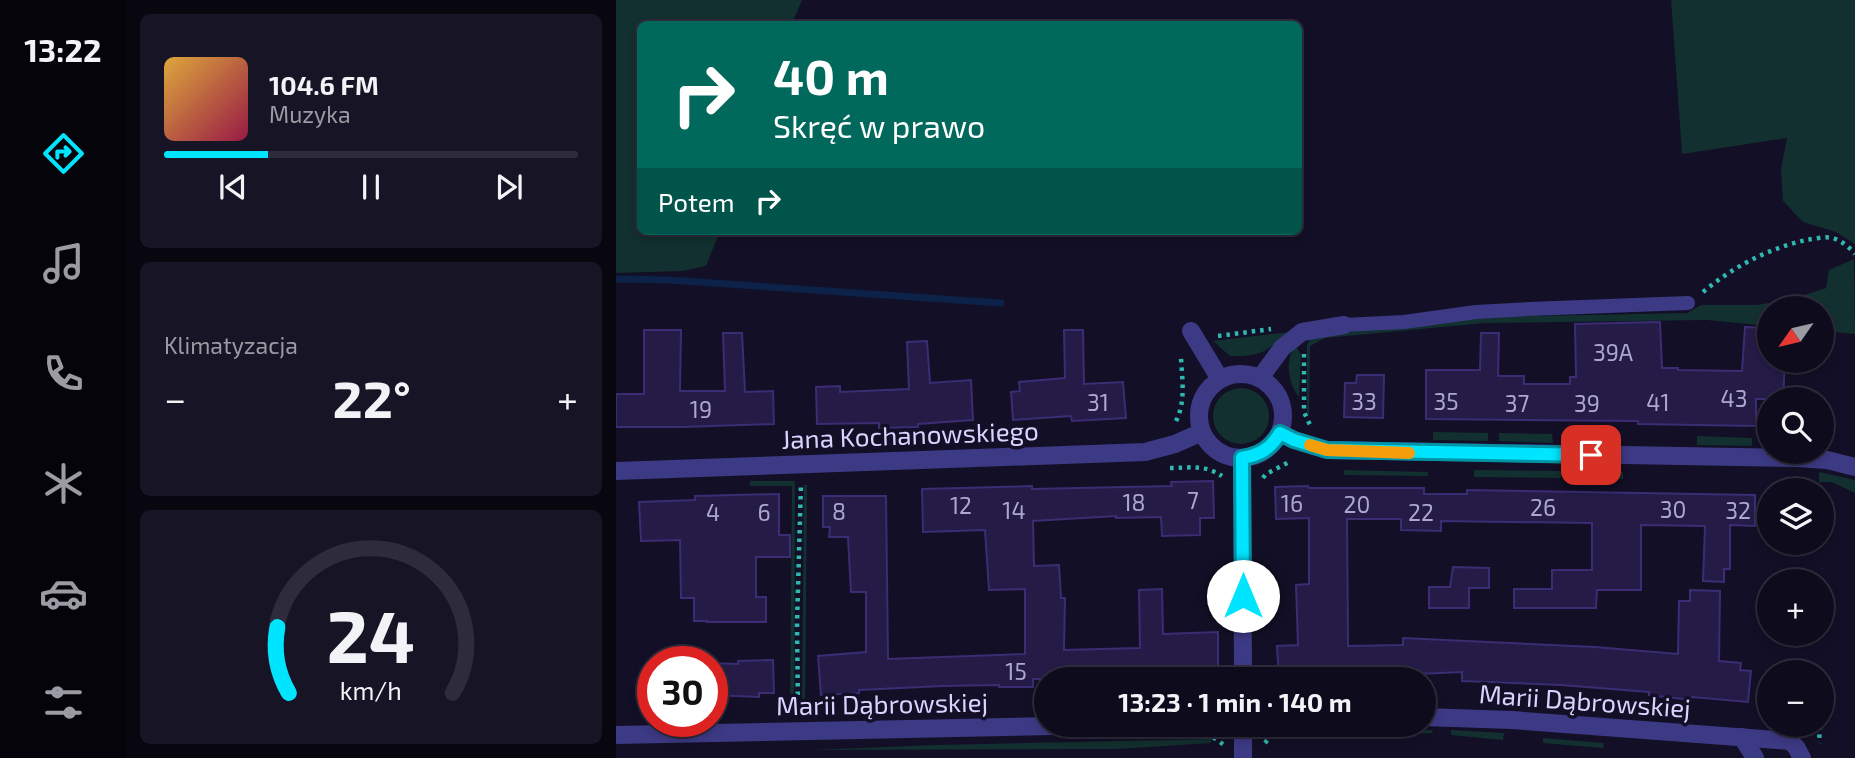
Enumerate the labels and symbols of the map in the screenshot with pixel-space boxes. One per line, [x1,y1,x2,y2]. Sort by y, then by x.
north arrow [1757,296,1834,373]
house number: 39A [1593,338,1634,366]
house number: 43 [1721,384,1747,412]
house number: 33 [1351,387,1377,415]
house number: 35 [1433,387,1459,415]
house number: 31 [1087,388,1109,416]
house number: 41 [1646,388,1670,416]
house number: 37 [1505,389,1529,417]
house number: 39 [1574,389,1600,417]
house number: 19 [690,395,712,423]
street label: Jana Kochanowskiego [781,414,1039,454]
pin [1561,425,1621,485]
house number: 7 [1187,486,1199,514]
house number: 18 [1122,488,1146,516]
house number: 16 [1281,489,1303,517]
house number: 20 [1344,490,1370,518]
house number: 12 [950,491,972,519]
house number: 26 [1530,493,1556,521]
house number: 30 [1660,495,1686,523]
house number: 14 [1002,496,1026,524]
house number: 32 [1725,496,1751,524]
house number: 8 [832,497,846,525]
house number: 4 [706,498,720,526]
house number: 6 [757,498,771,526]
house number: 22 [1408,498,1434,526]
position arrow [1206,559,1280,633]
speed limit sign: 30 [637,646,728,737]
house number: 15 [1005,657,1027,685]
street label: Marii Dąbrowskiej [1478,677,1692,723]
street label: Marii Dąbrowskiej [776,686,988,720]

